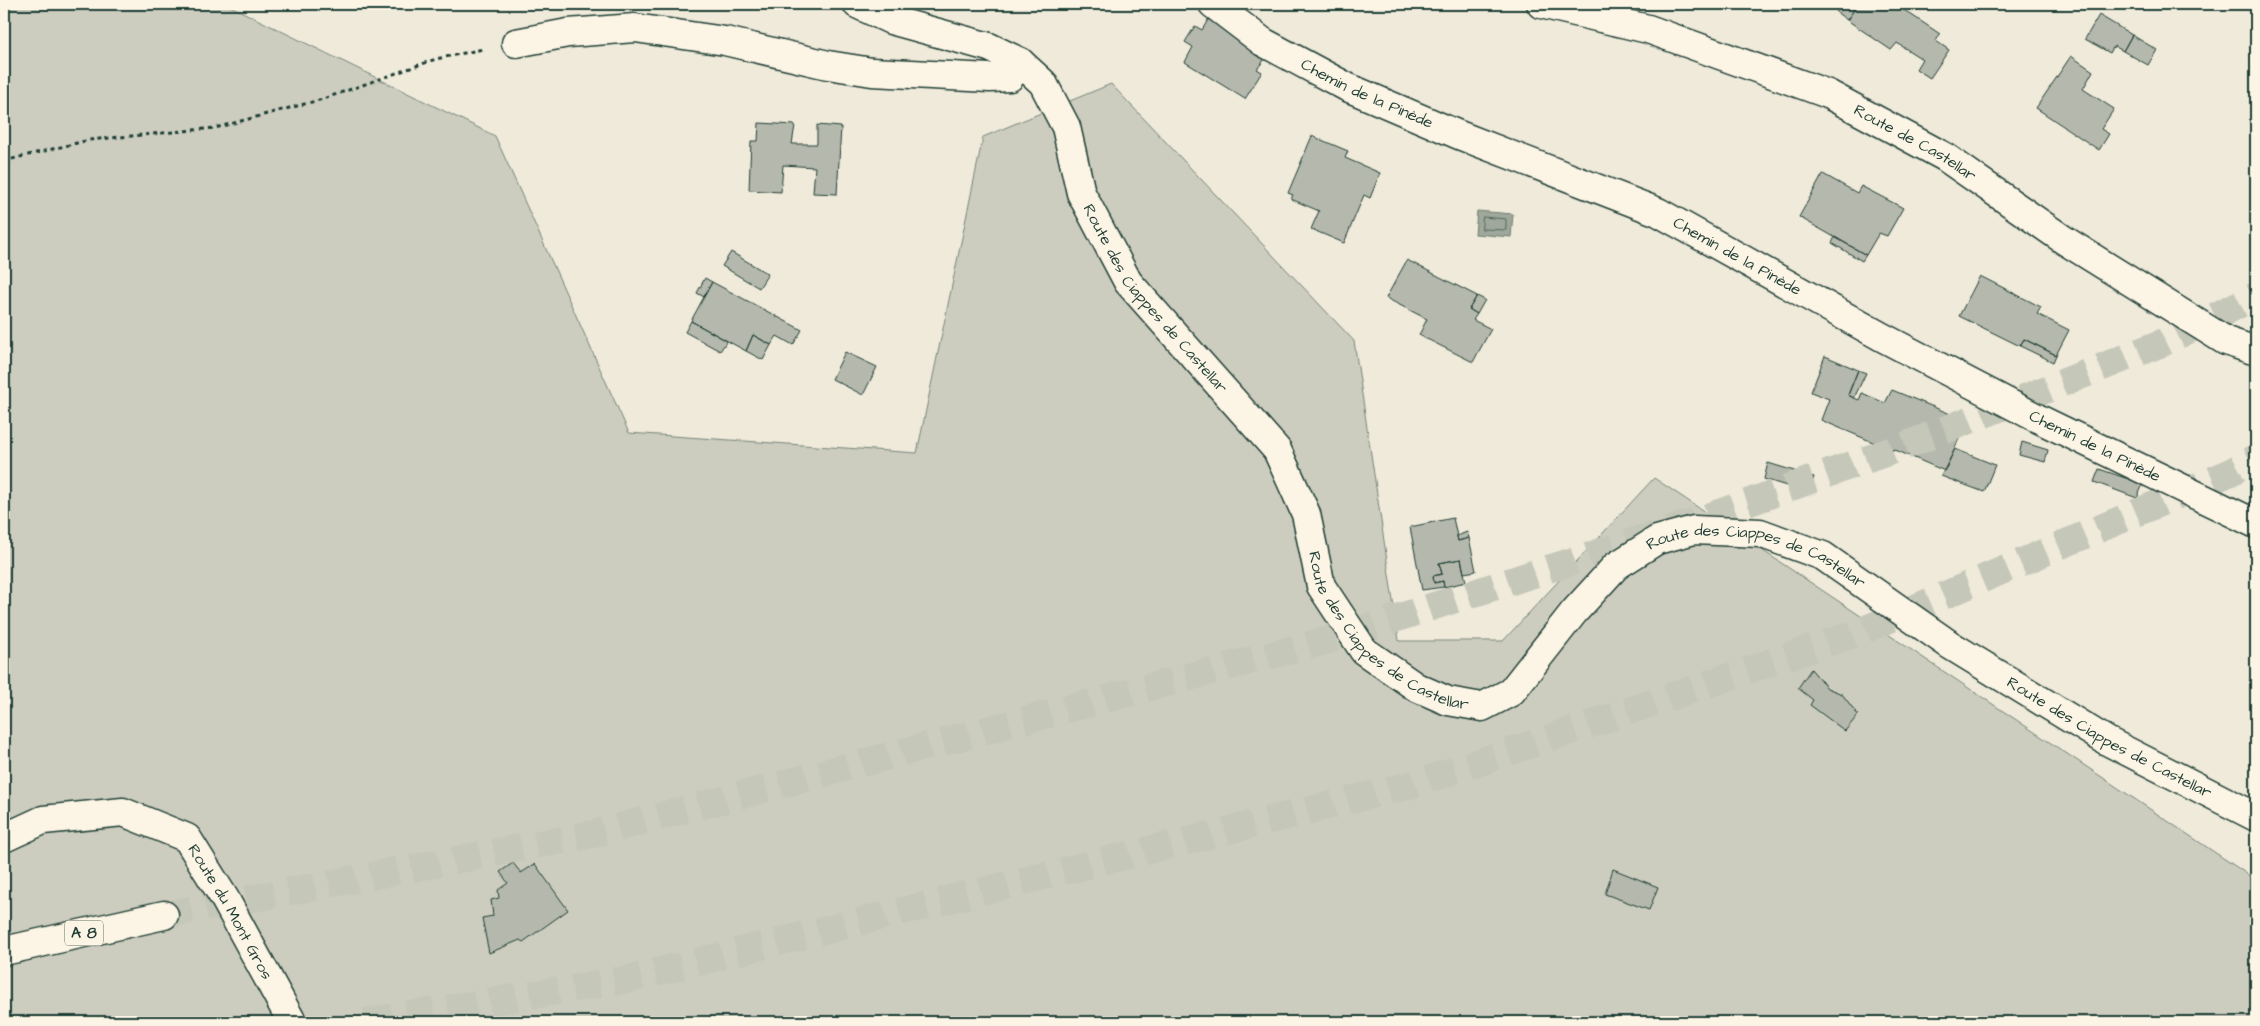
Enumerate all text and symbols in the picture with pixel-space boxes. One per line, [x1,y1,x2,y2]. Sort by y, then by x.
street label: Chemin de la Pinède [1297,53,1437,134]
street label: Route de Castellar [1850,99,1981,187]
street label: Route des Ciappes de Castellar [1078,200,1233,398]
street label: Chemin de la Pinède [1669,212,1806,301]
street label: Chemin de la Pinède [2025,405,2165,487]
street label: Route des Ciappes de Castellar [1642,519,1870,593]
street label: Route des Ciappes de Castellar [1303,549,1471,715]
street label: Route des Ciappes de Castellar [2003,671,2216,804]
street label: Route du Mont Gros [182,840,278,983]
road number: A 8 [65,920,103,946]

